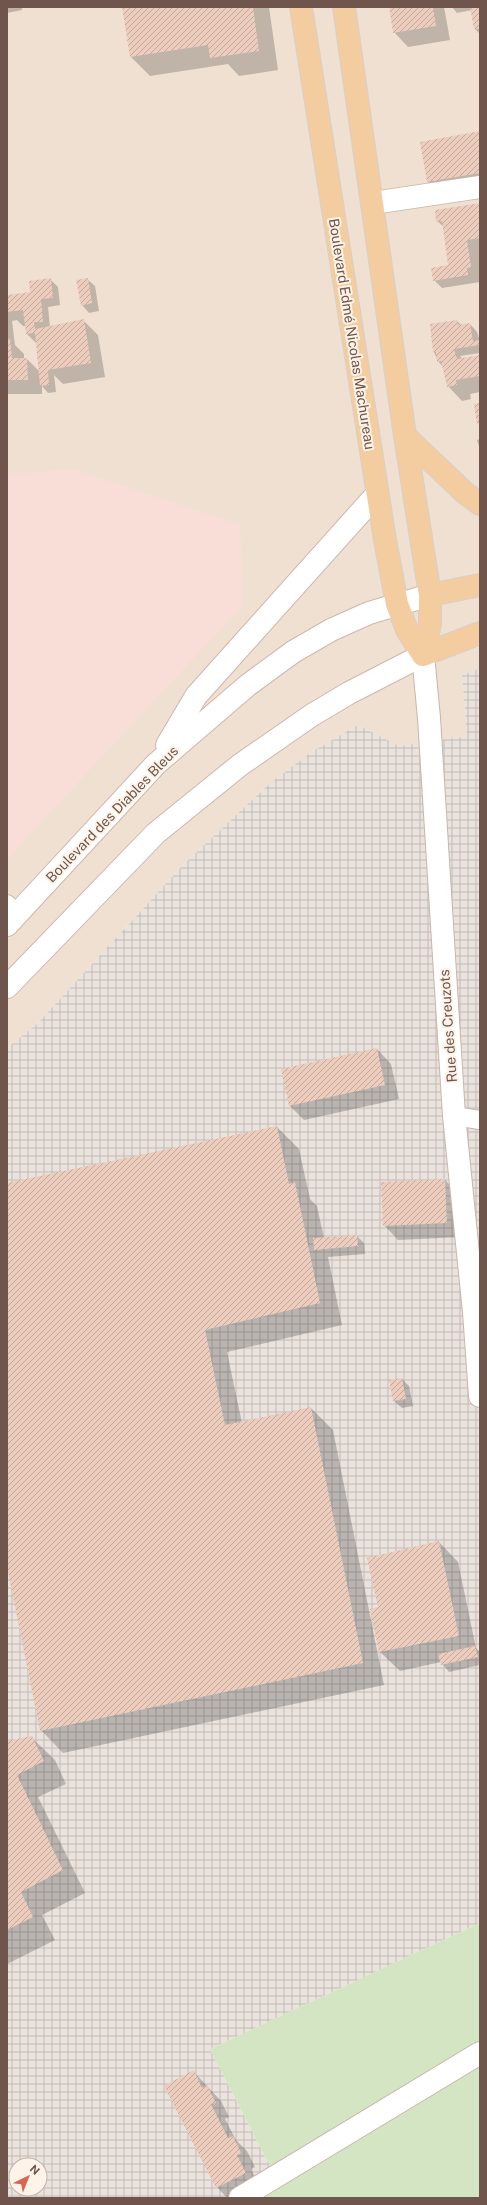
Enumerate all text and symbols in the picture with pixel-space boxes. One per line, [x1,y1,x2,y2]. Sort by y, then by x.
street label: Boulevard Edmé Nicolas Machureau [326,217,378,451]
street label: Boulevard des Diables Bleus [43,742,181,886]
street label: Rue des Creuzots [436,969,460,1083]
north arrow [8,2157,48,2197]
text: N [28,2162,42,2177]

